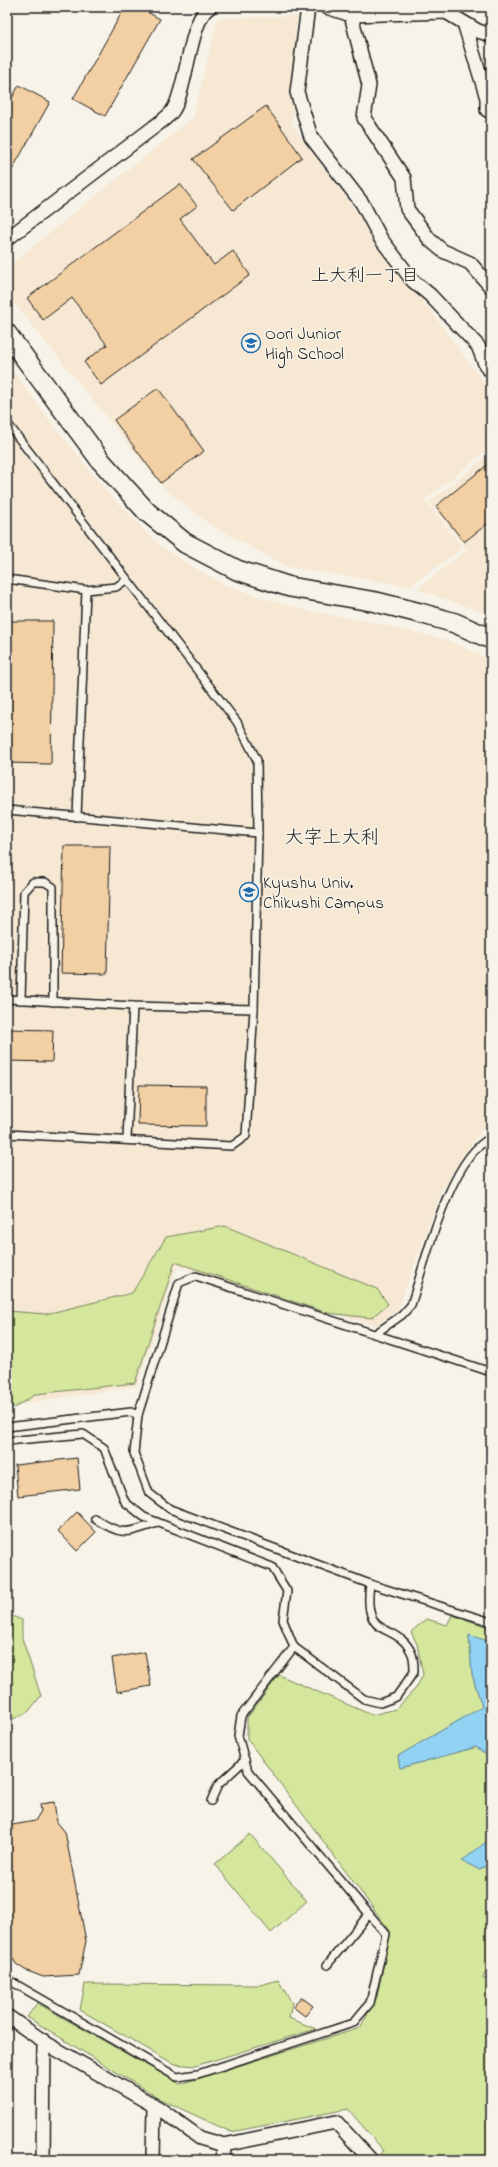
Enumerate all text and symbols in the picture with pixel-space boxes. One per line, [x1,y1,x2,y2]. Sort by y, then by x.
district label: 上大利一丁目 [311,264,419,290]
place label: Oori Junior High School [265,322,344,369]
school or university icon: Oori Junior High School [240,332,262,354]
district label: 大字上大利 [284,825,380,852]
place label: Kyushu Univ. Chikushi Campus [263,871,384,916]
school or university icon: Kyushu Univ. Chikushi Campus [238,881,260,903]

